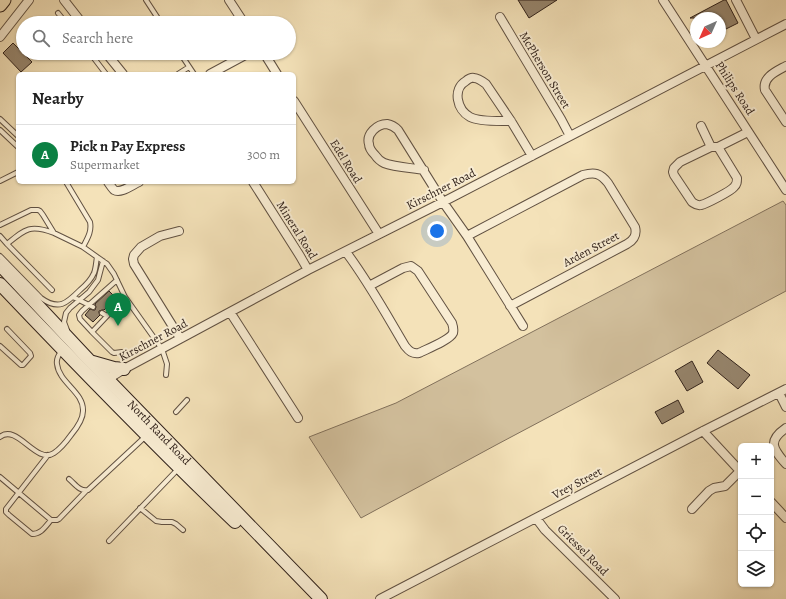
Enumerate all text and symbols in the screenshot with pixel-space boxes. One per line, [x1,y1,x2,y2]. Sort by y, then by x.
north arrow [690,12,726,48]
search box [16,16,296,60]
icon: search [30,27,52,49]
text: Search here [62,28,133,48]
street label: McPherson Street [516,29,574,111]
street label: Philips Road [712,58,759,118]
text: Nearby [32,87,83,110]
text: Pick n Pay Express [70,136,185,156]
street label: Edel Road [326,136,366,186]
text: A [41,146,49,163]
text: 300 m [247,146,280,163]
text: Supermarket [70,156,140,173]
street label: Kirschner Road [404,164,479,213]
street label: Mineral Road [273,198,321,263]
your location [427,221,447,241]
street label: Arden Street [559,227,622,271]
pin: A [105,293,131,326]
street label: Kirschner Road [116,315,191,365]
street label: North Rand Road [124,396,195,469]
map controls [738,443,774,587]
button: + [738,443,774,479]
street label: Vrey Street [549,463,605,503]
button: − [738,479,774,515]
button: locate [738,515,774,551]
street label: Griessel Road [554,521,613,580]
button: layers [738,551,774,587]

